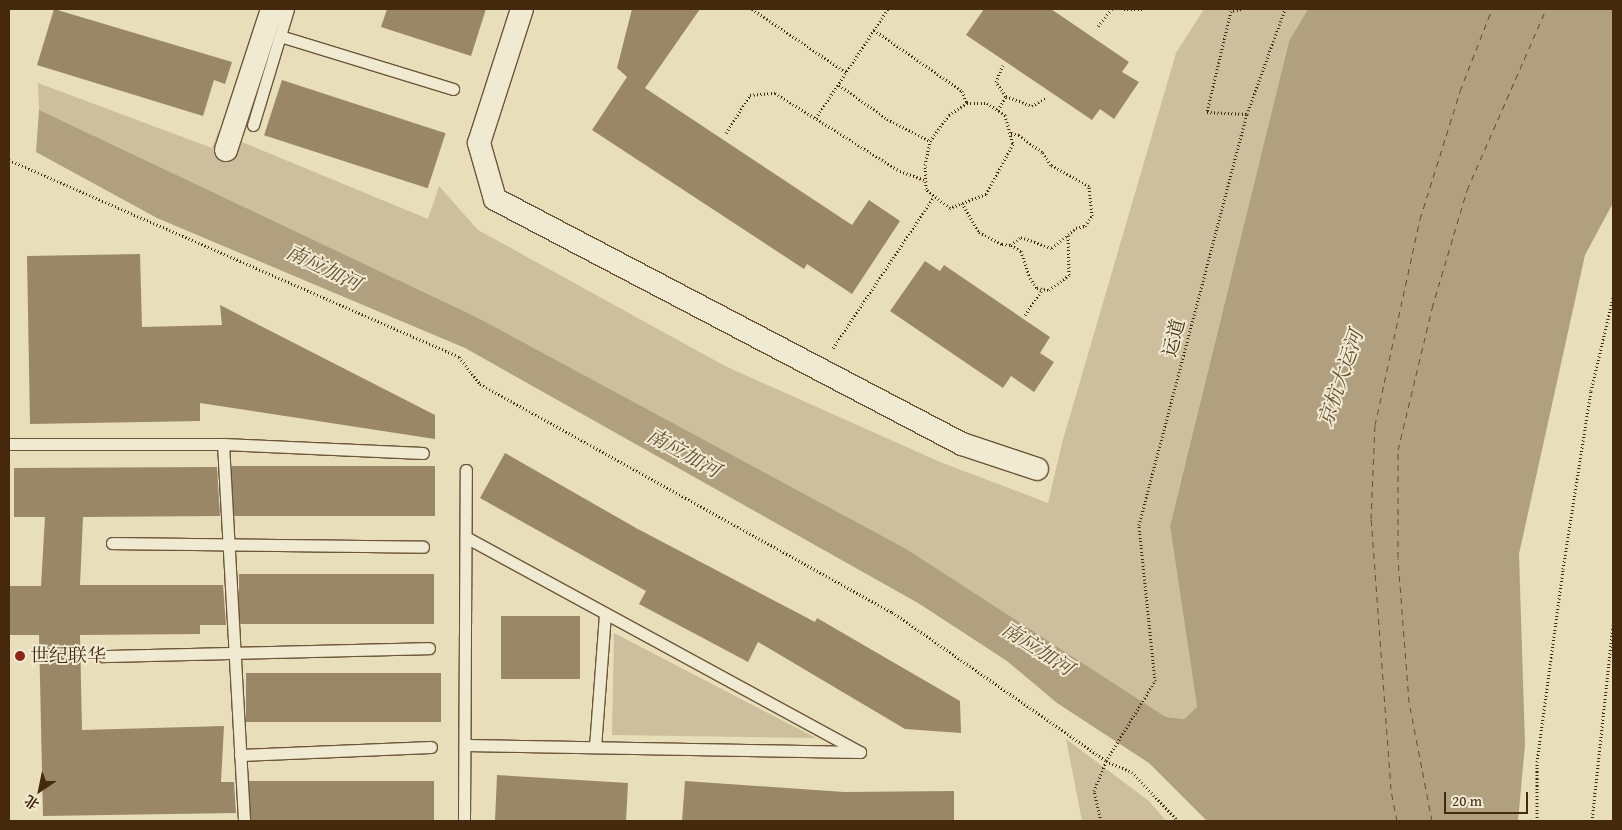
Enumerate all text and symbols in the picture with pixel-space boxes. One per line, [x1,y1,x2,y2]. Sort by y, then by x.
water label: 南应加河 [283,239,365,295]
street label: 运道 [1158,317,1190,359]
water label: 京杭大运河 [1312,327,1368,429]
water label: 南应加河 [643,422,725,482]
water label: 南应加河 [998,616,1078,680]
place label: 世纪联华 [30,645,106,667]
marker: 世纪联华 [14,650,26,662]
north arrow [15,765,65,815]
scale bar [1447,782,1531,814]
text: 北 [20,790,43,815]
text: 20 m [1452,790,1482,811]

